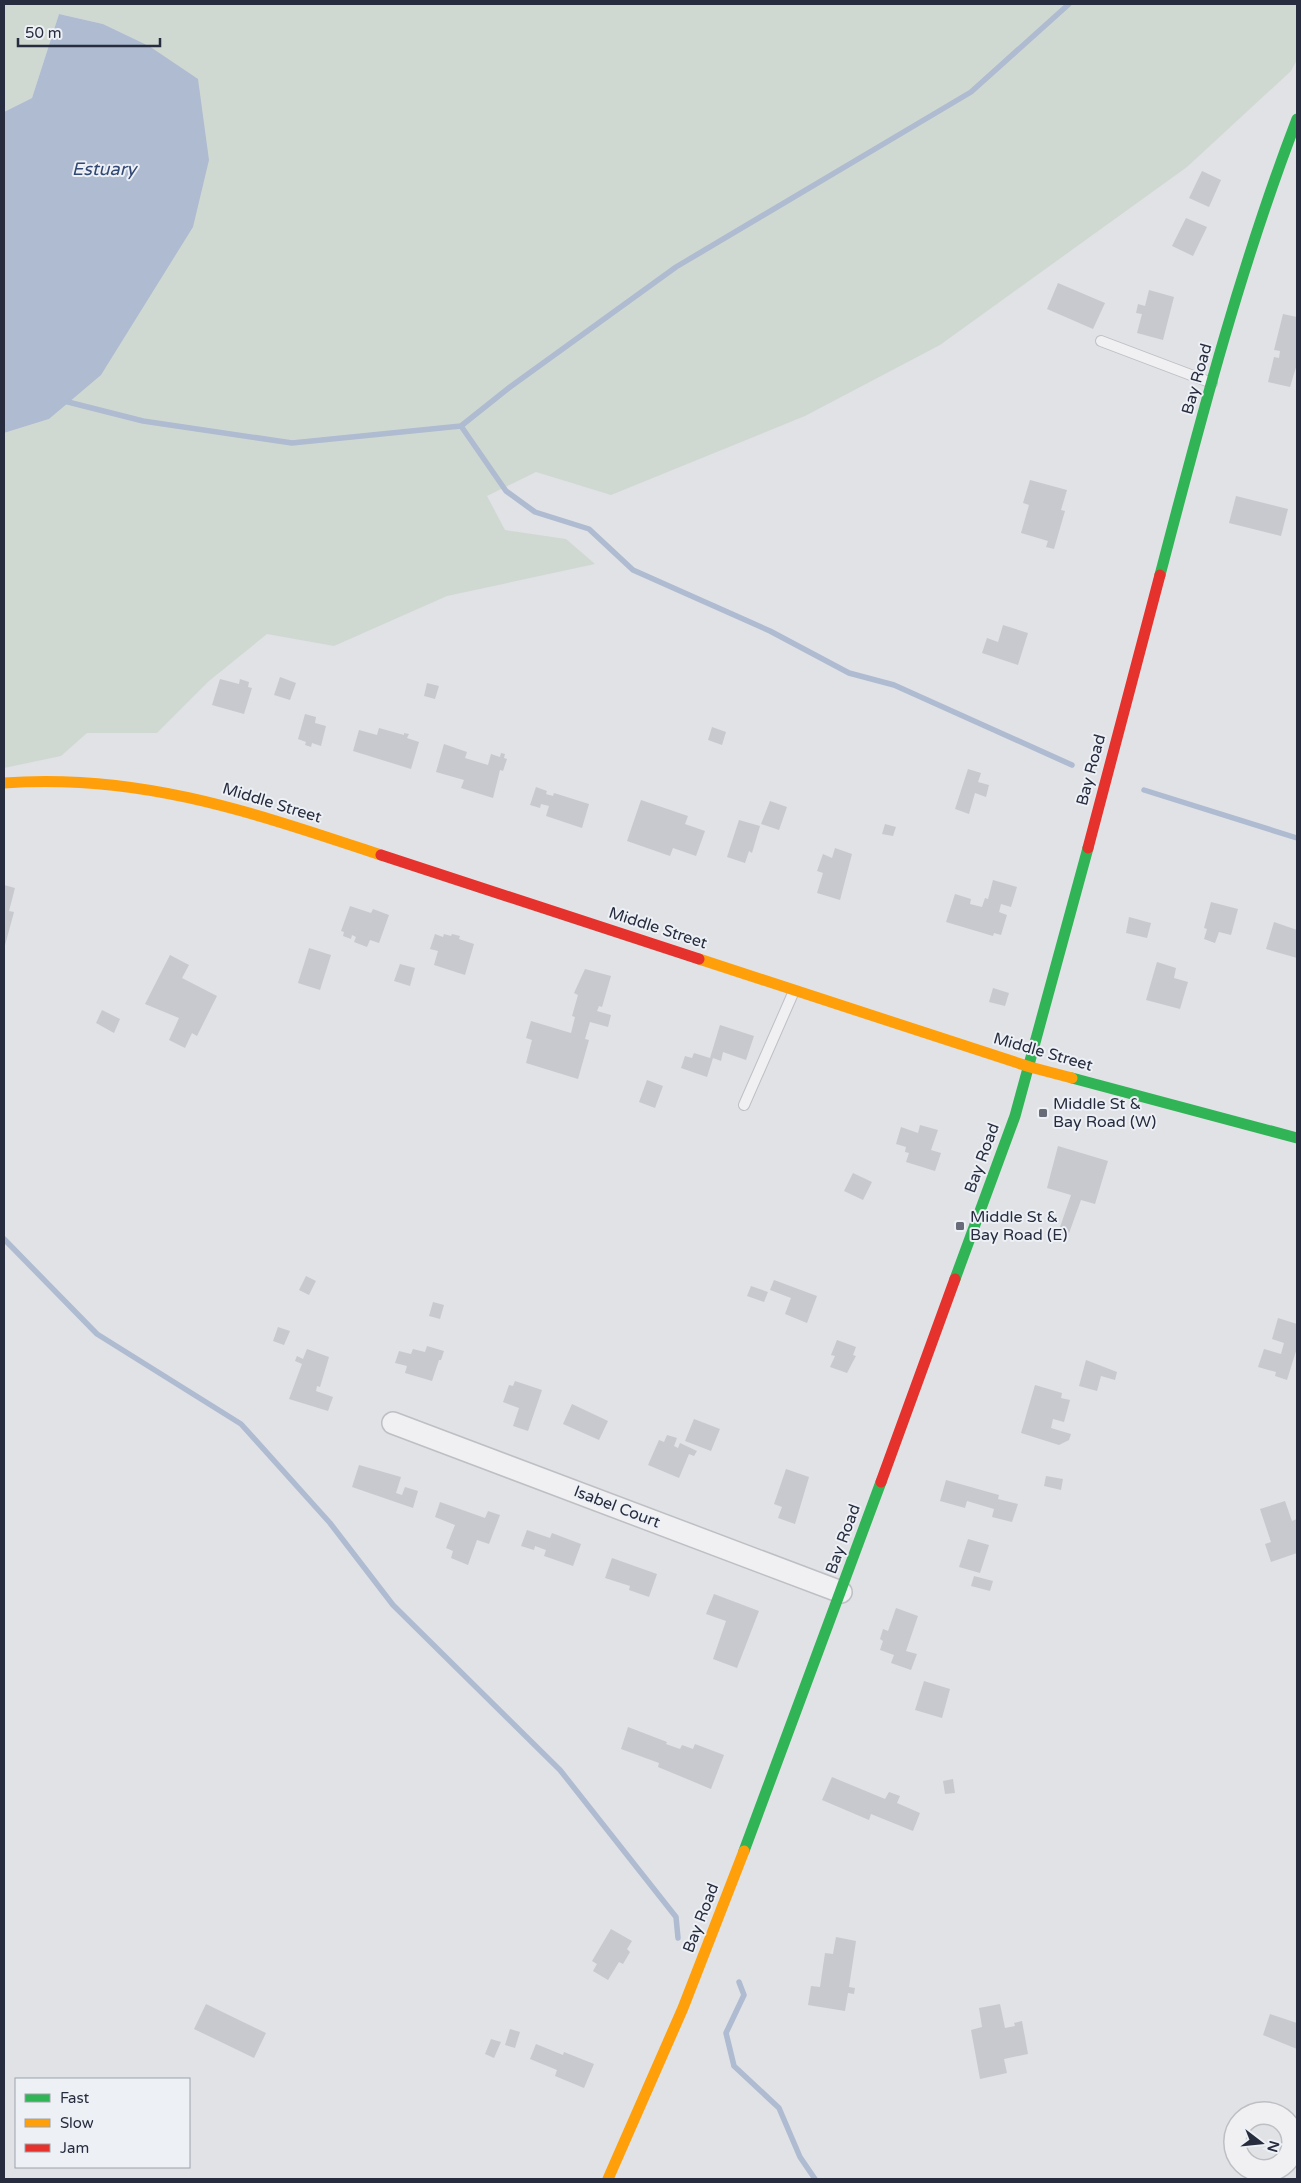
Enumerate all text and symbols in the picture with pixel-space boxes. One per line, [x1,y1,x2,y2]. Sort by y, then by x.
scale bar [18,15,160,47]
text: 50 m [25,24,62,42]
water label: Estuary [72,158,139,180]
street label: Bay Road [1177,341,1217,417]
street label: Bay Road [1072,732,1110,808]
street label: Middle Street [220,778,324,828]
street label: Middle Street [606,903,710,953]
street label: Middle Street [991,1028,1095,1076]
place label: Middle St & Bay Road (W) [1053,1094,1156,1132]
marker: Middle St & Bay Road (W) [1037,1107,1049,1119]
street label: Bay Road [960,1120,1004,1196]
place label: Middle St & Bay Road (E) [970,1207,1068,1245]
marker: Middle St & Bay Road (E) [954,1220,966,1232]
street label: Isabel Court [571,1481,663,1533]
street label: Bay Road [821,1501,865,1577]
street label: Bay Road [679,1880,723,1956]
legend [15,2078,190,2168]
text: Fast [60,2089,90,2107]
text: Slow [60,2114,94,2132]
north arrow [1236,2118,1286,2168]
text: Jam [60,2139,89,2157]
text: N [1263,2139,1283,2154]

